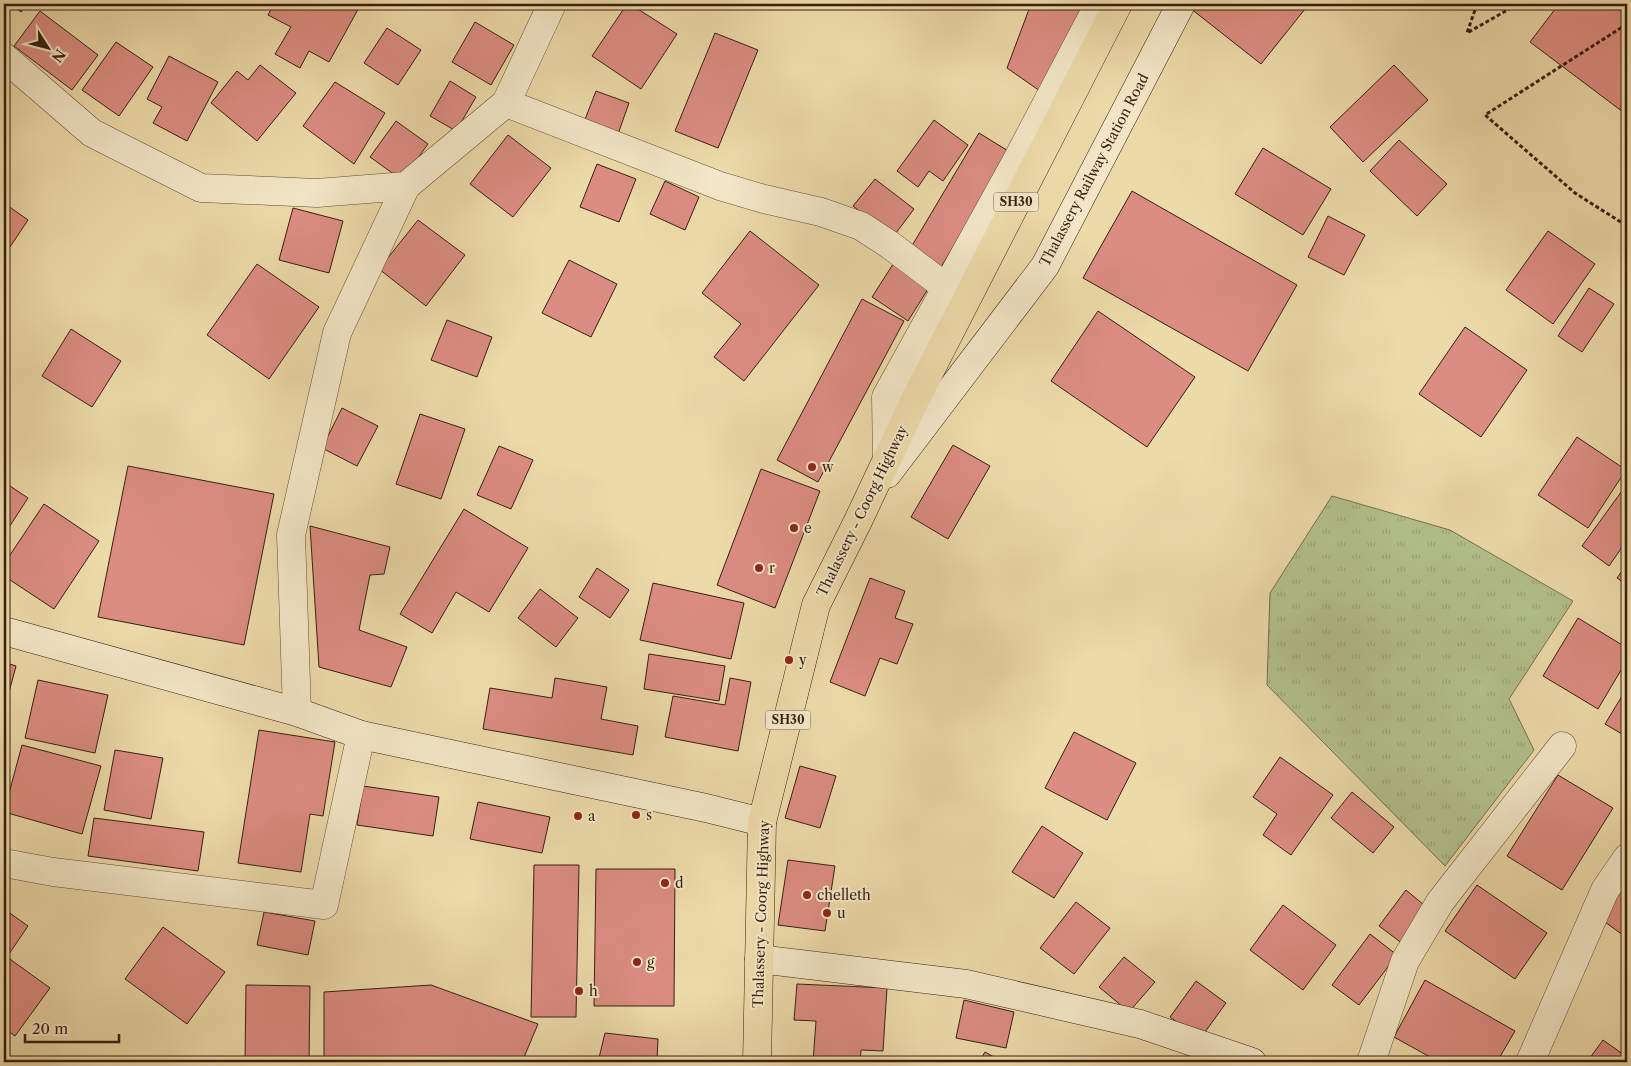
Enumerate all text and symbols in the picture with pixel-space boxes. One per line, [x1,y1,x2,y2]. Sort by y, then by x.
north arrow [22,22,72,72]
text: N [48,45,69,66]
street label: Thalassery Railway Station Road [1035,70,1153,270]
road number: SH30 [994,192,1038,212]
street label: Thalassery - Coorg Highway [813,422,911,600]
place label: w [821,458,834,476]
marker: w [806,461,818,473]
place label: e [804,519,812,537]
marker: e [788,522,800,534]
place label: r [769,559,775,577]
marker: r [753,562,765,574]
place label: y [798,651,807,669]
marker: y [783,654,795,666]
road number: SH30 [766,710,810,730]
place label: s [646,806,652,824]
place label: a [588,807,596,825]
marker: s [630,809,642,821]
marker: a [572,810,584,822]
street label: Thalassery - Coorg Highway [749,819,773,1008]
place label: d [675,874,684,892]
marker: d [659,877,671,889]
place label: chelleth [817,886,871,904]
marker: chelleth [801,889,813,901]
place label: u [837,904,846,922]
marker: u [821,907,833,919]
place label: g [647,953,655,971]
marker: g [631,956,643,968]
place label: h [589,982,598,1000]
marker: h [573,985,585,997]
scale bar [25,1011,119,1043]
text: 20 m [32,1019,68,1038]

